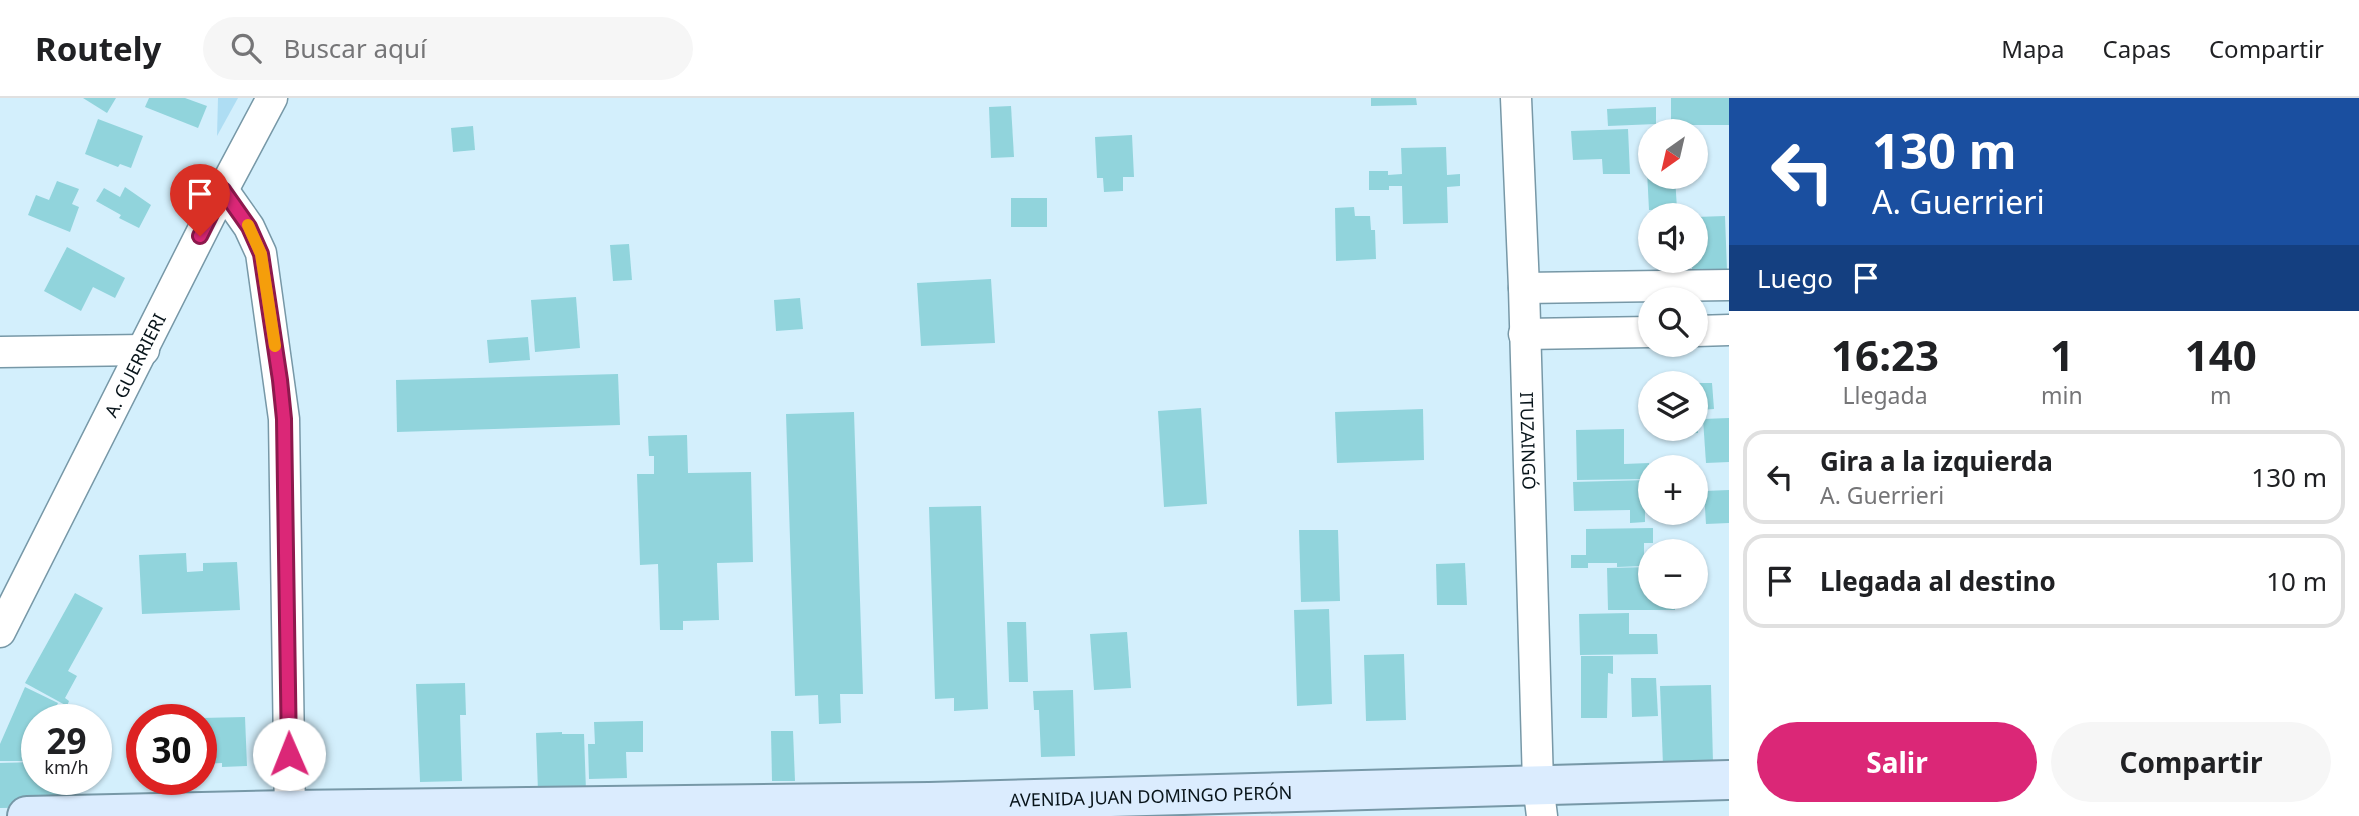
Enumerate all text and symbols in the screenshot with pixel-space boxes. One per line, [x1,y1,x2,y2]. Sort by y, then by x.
search box [203,17,693,80]
text: Routely [35,26,161,71]
icon: search [227,29,265,67]
text: Buscar aquí [283,30,427,66]
text: Mapa [2001,32,2065,65]
text: Capas [2103,32,2171,65]
text: Compartir [2209,32,2324,65]
text: 130 m [1872,117,2017,183]
north arrow [1638,119,1708,189]
map controls [1638,119,1708,609]
icon: left [1757,126,1848,217]
pin [170,164,230,236]
icon: arrive [181,175,219,213]
text: A. Guerrieri [1872,180,2045,223]
button: sound [1638,203,1708,273]
icon: arrive [1847,259,1885,297]
text: Luego [1757,260,1833,296]
button: search [1638,287,1708,357]
street label: A. GUERRIERI [98,309,171,421]
text: 16:23 [1831,326,1939,383]
text: 1 [2050,326,2074,383]
text: 140 [2185,326,2257,383]
button: layers [1638,371,1708,441]
text: Llegada [1843,379,1928,411]
text: min [2041,379,2083,411]
text: m [2210,379,2232,411]
street label: ITUZAINGÓ [1515,391,1542,490]
text: Gira a la izquierda [1820,443,2053,479]
button: + [1638,455,1708,525]
icon: left [1761,458,1799,496]
text: 130 m [2251,459,2327,495]
text: A. Guerrieri [1820,479,1944,511]
button: − [1638,539,1708,609]
icon: arrive [1761,562,1799,600]
text: Llegada al destino [1820,563,2056,599]
text: 10 m [2266,563,2327,599]
speed limit sign: 30 [126,704,217,795]
text: 29 [46,717,87,764]
position arrow [252,717,326,791]
button: Salir [1757,722,2037,802]
button: Compartir [2051,722,2331,802]
text: km/h [44,755,89,779]
street label: AVENIDA JUAN DOMINGO PERÓN [1009,780,1293,812]

